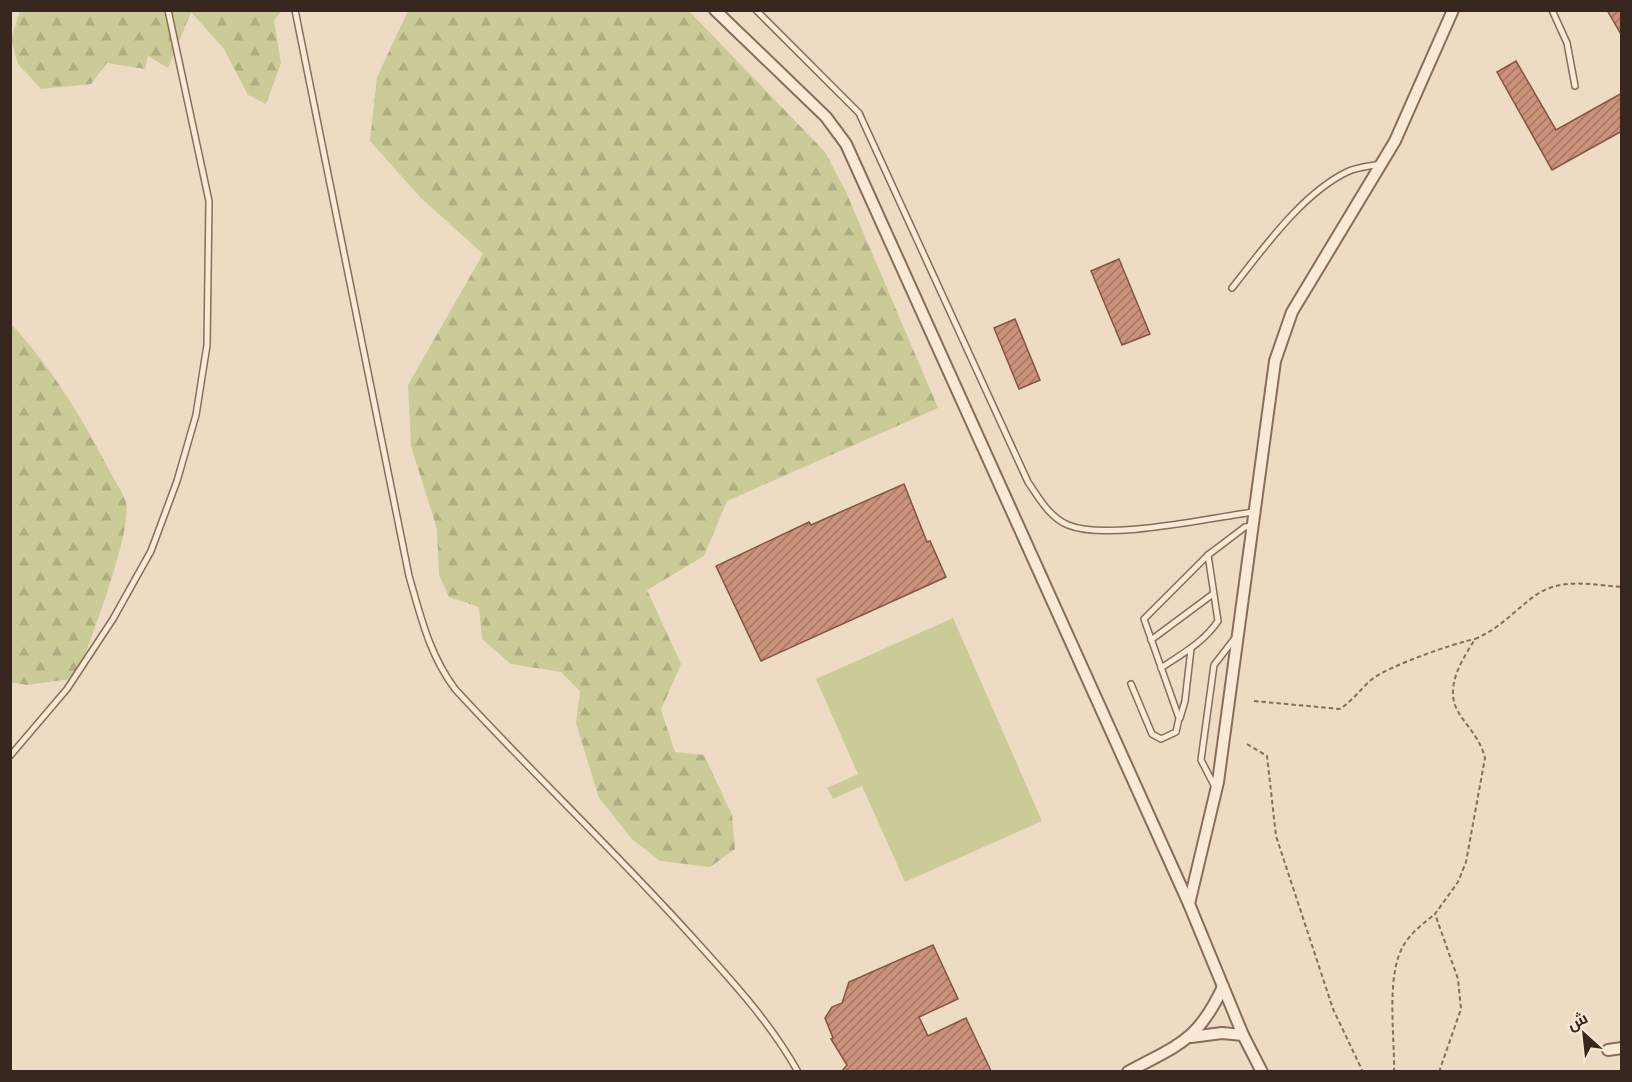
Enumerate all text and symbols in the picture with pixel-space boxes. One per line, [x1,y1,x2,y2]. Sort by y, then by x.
north arrow [1554,1004,1614,1064]
text: ش [1564,1007,1591,1034]

